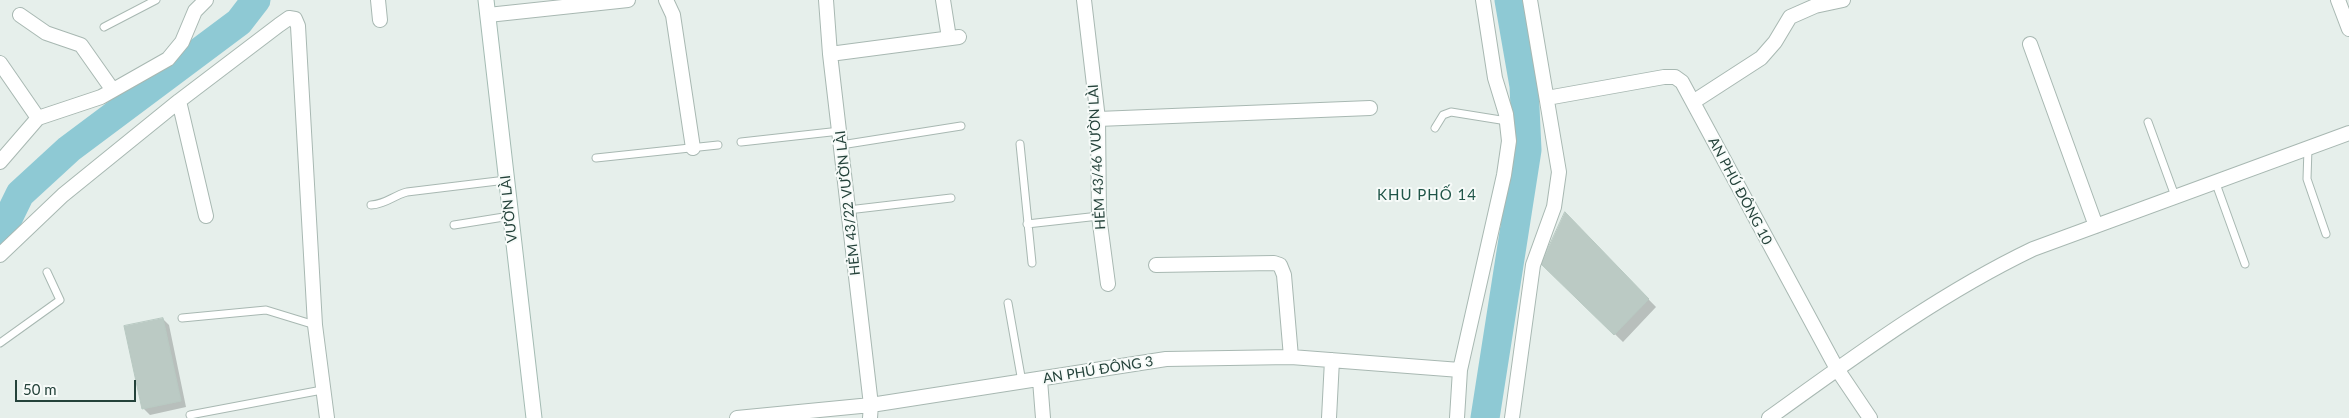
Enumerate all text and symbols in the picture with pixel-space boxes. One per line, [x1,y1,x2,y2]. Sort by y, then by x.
street label: HẺM 43/46 VƯỜN LÀI [1085,84,1109,230]
street label: HẺM 43/22 VƯỜN LÀI [832,130,864,276]
street label: AN PHÚ ĐÔNG 10 [1705,134,1775,248]
street label: VƯỜN LÀI [497,174,521,244]
district label: KHU PHỐ 14 [1376,186,1478,204]
street label: AN PHÚ ĐÔNG 3 [1042,353,1154,387]
scale bar [18,370,139,402]
text: 50 m [23,380,57,398]

